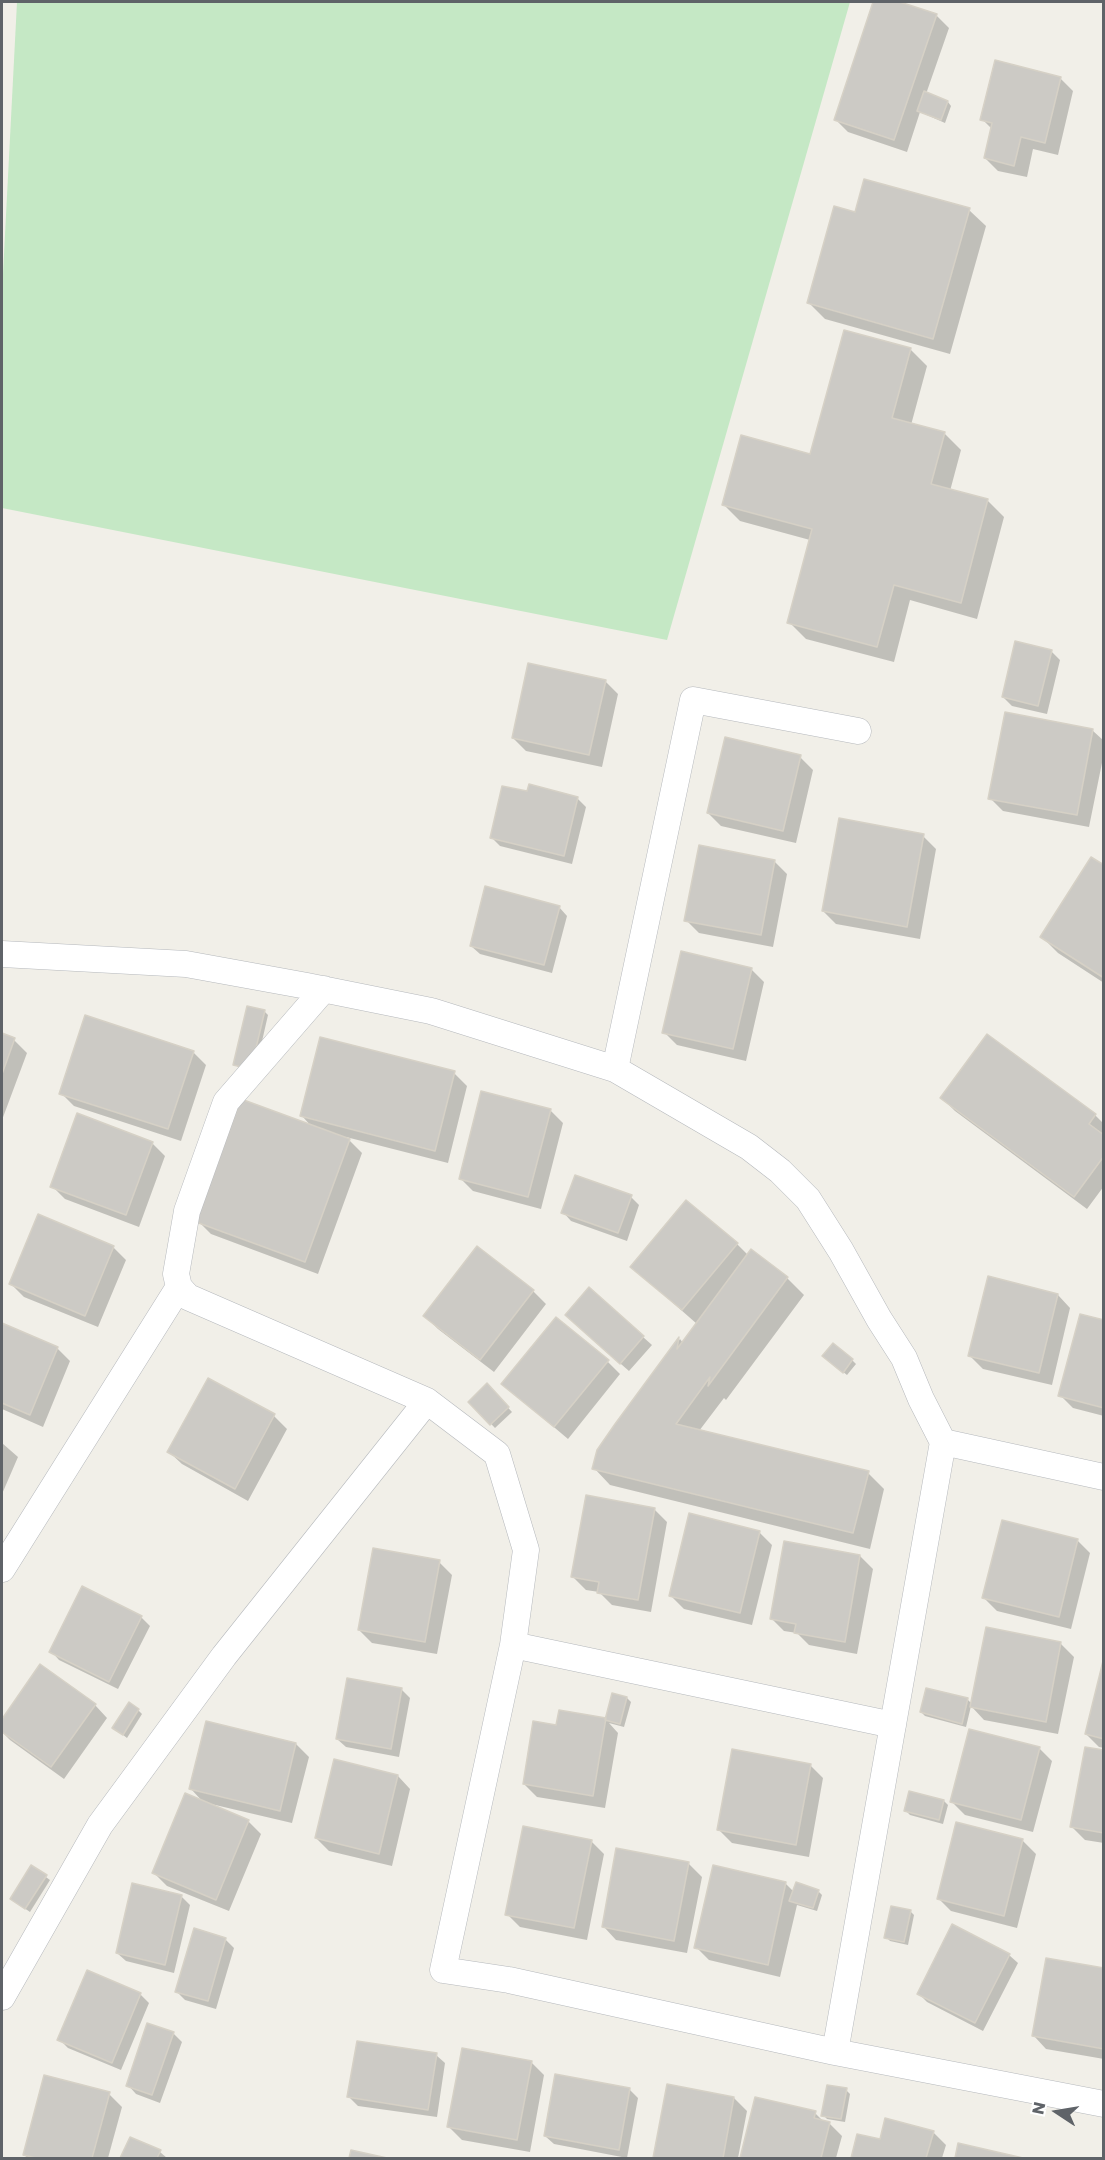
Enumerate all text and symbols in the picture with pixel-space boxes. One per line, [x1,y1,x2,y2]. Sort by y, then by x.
north arrow [1027,2082,1087,2142]
text: N [1026,2100,1051,2116]

